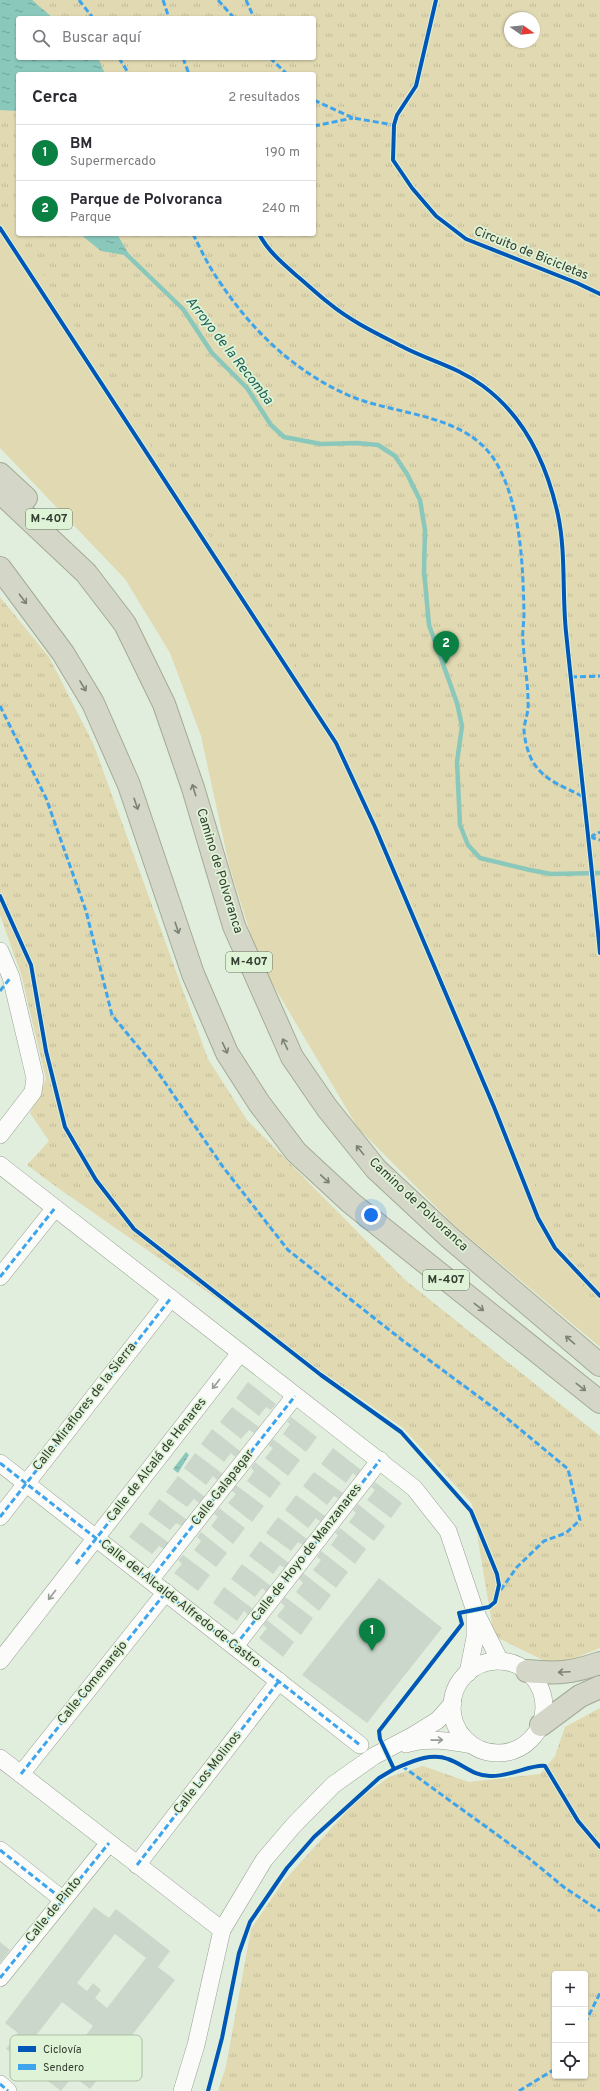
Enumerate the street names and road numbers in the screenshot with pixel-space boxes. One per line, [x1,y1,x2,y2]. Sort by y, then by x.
street label: Circuito de Bicicletas [471,224,591,284]
road number: M-407 [26,509,72,529]
street label: Camino de Polvoranca [192,806,246,936]
road number: M-407 [226,952,272,972]
street label: Camino de Polvoranca [365,1155,471,1255]
road number: M-407 [423,1270,469,1290]
street label: Calle Miraflores de la Sierra [30,1340,140,1474]
street label: Calle de Alcalá de Henares [103,1395,211,1525]
street label: Calle Galapagar [188,1447,258,1529]
street label: Calle de Hoyo de Manzanares [248,1481,366,1625]
street label: Calle del Alcalde Alfredo de Castro [97,1536,263,1672]
street label: Calle Comenarejo [54,1638,132,1728]
street label: Calle Los Molinos [171,1728,245,1818]
street label: Calle de Pinto [23,1874,85,1946]

